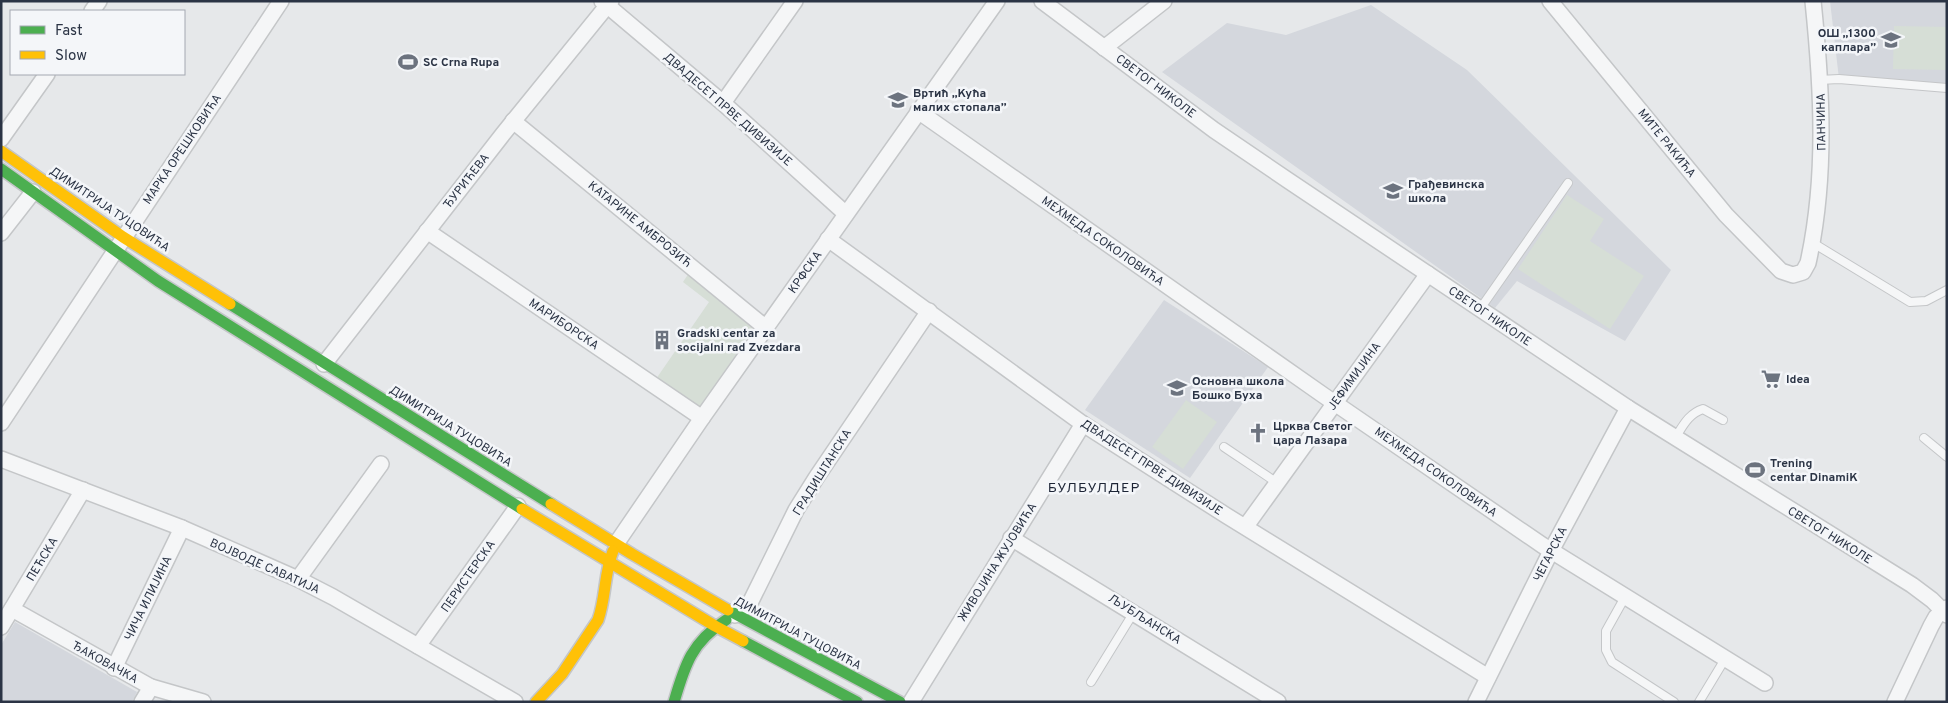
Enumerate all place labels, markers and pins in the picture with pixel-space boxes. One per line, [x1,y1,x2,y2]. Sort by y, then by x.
place label: ОШ „1300 каплара” [1818,26,1876,56]
school or university icon: ОШ „1300 каплара” [1880,29,1902,51]
sports icon: SC Crna Rupa [397,51,419,73]
place label: SC Crna Rupa [423,55,499,71]
place label: Вртић „Кућа малих стопала” [913,86,1007,116]
school or university icon: Вртић „Кућа малих стопала” [887,89,909,111]
place label: Грађевинска школа [1408,177,1484,207]
school or university icon: Грађевинска школа [1382,180,1404,202]
place label: Gradski centar za socijalni rad Zvezdara [677,326,801,356]
building icon: Gradski centar za socijalni rad Zvezdara [651,329,673,351]
supermarket icon: Idea [1760,368,1782,390]
place label: Idea [1786,372,1810,388]
place label: Основна школа Бошко Буха [1192,374,1284,404]
school or university icon: Основна школа Бошко Буха [1166,377,1188,399]
place label: Црква Светог цара Лазара [1273,419,1353,449]
church icon: Црква Светог цара Лазара [1247,422,1269,444]
place label: Trening centar DinamiK [1770,456,1858,486]
sports icon: Trening centar DinamiK [1744,459,1766,481]

